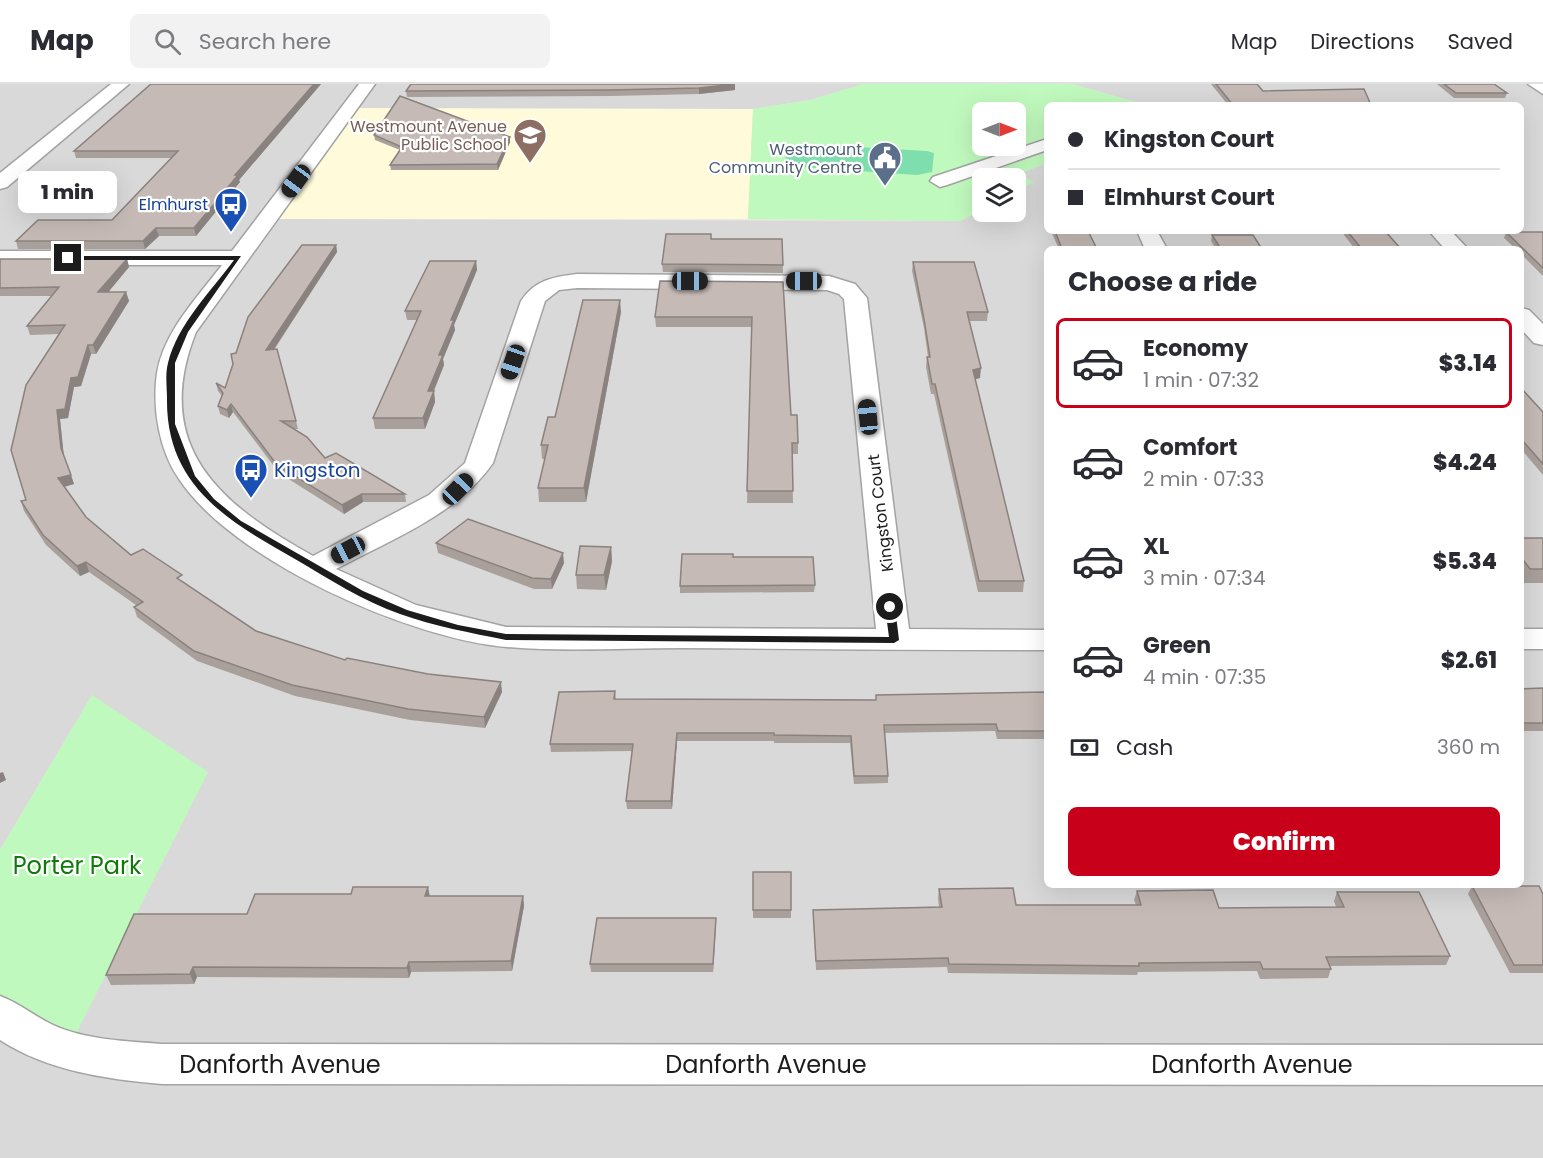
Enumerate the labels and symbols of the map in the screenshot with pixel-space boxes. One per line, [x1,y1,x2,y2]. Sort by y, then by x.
north arrow [972,102,1026,156]
place label: Westmount Avenue Public School [350,115,507,156]
school or university icon: Westmount Avenue Public School [512,117,548,164]
place label: Westmount Community Centre [709,138,862,179]
public building icon: Westmount Community Centre [867,140,903,187]
car [278,161,314,201]
callout: 1 min [19,171,118,213]
bus stop icon: Elmhurst [213,186,249,233]
place label: Elmhurst [139,193,208,216]
route end [54,244,81,271]
car [672,272,708,290]
car [786,272,822,290]
car [499,342,527,382]
car [857,398,879,436]
bus stop icon: Kingston [233,452,269,499]
street label: Kingston Court [862,453,899,573]
place label: Kingston [274,456,361,484]
car [439,470,477,508]
car [328,534,368,566]
route start [876,593,903,620]
park label: Porter Park [13,849,142,882]
street label: Danforth Avenue [179,1048,381,1081]
street label: Danforth Avenue [665,1048,867,1081]
street label: Danforth Avenue [1151,1048,1353,1081]

